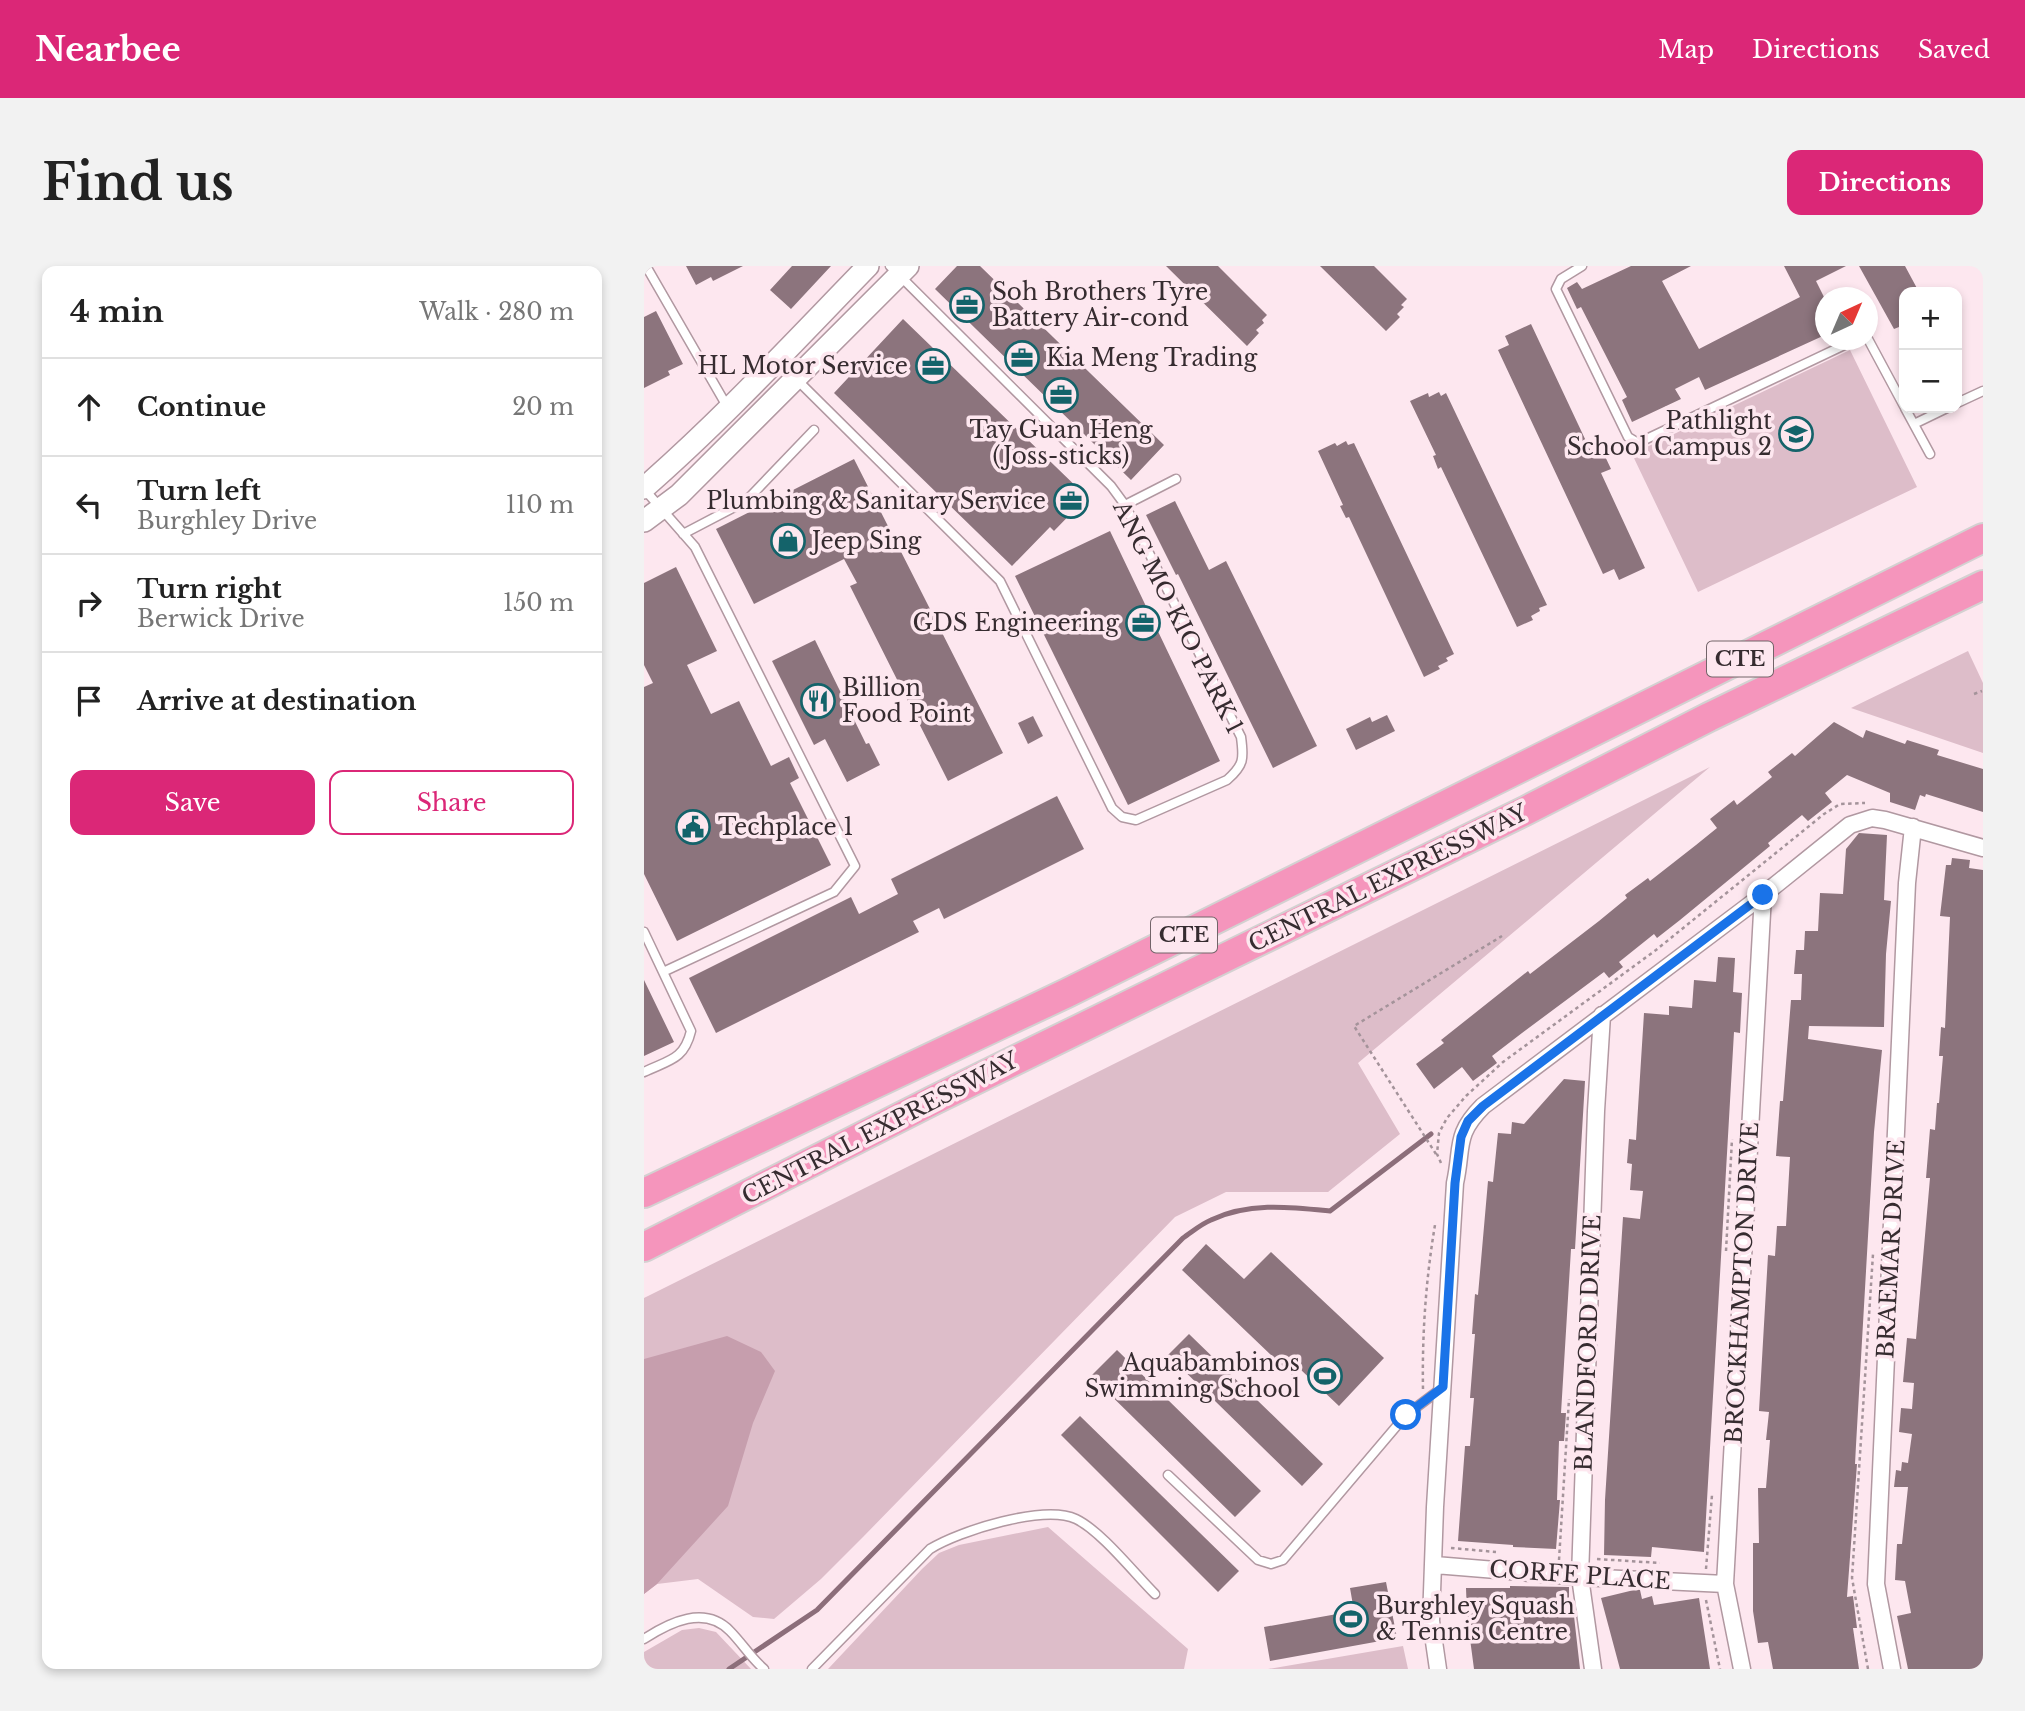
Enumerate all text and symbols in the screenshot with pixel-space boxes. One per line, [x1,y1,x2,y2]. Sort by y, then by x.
text: Nearbee [35,29,181,70]
text: Map [1658,35,1714,64]
text: Directions [1752,35,1880,64]
text: Saved [1918,35,1990,64]
button: Directions [1787,150,1983,215]
text: Find us [42,152,234,213]
place label: Soh Brothers Tyre Battery Air-cond [992,278,1208,332]
office icon: Soh Brothers Tyre Battery Air-cond [948,286,986,324]
north arrow [1815,287,1878,350]
map controls [1899,287,1962,413]
button: + [1899,287,1962,350]
text: 4 min [70,293,164,330]
text: Walk · 280 m [419,298,574,326]
office icon: Kia Meng Trading [1003,339,1041,377]
place label: Kia Meng Trading [1046,344,1258,372]
office icon: HL Motor Service [914,347,952,385]
button: − [1899,350,1962,413]
place label: HL Motor Service [698,352,908,380]
office icon: Tay Guan Heng (Joss-sticks) [1042,376,1080,414]
icon: ahead [70,388,108,426]
text: Continue [137,391,266,423]
text: 20 m [512,393,574,421]
place label: Pathlight School Campus 2 [1567,407,1772,461]
school or university icon: Pathlight School Campus 2 [1777,415,1815,453]
place label: Tay Guan Heng (Joss-sticks) [969,416,1153,470]
text: Turn left [137,475,261,507]
office icon: Plumbing & Sanitary Service [1052,482,1090,520]
icon: left [70,486,108,524]
place label: Plumbing & Sanitary Service [706,487,1046,515]
text: 110 m [506,491,574,519]
street label: ANG MO KIO PARK 1 [1107,495,1249,738]
text: Burghley Drive [137,507,317,535]
shop icon: Jeep Sing [769,522,807,560]
place label: Jeep Sing [809,527,922,555]
text: Turn right [137,573,282,605]
icon: right [70,584,108,622]
text: 150 m [503,589,574,617]
office icon: GDS Engineering [1124,604,1162,642]
text: Berwick Drive [137,605,305,633]
place label: GDS Engineering [912,609,1119,637]
road number: CTE [1707,642,1773,676]
place label: Billion Food Point [842,674,972,728]
icon: arrive [70,682,108,720]
restaurant icon: Billion Food Point [799,682,837,720]
text: Arrive at destination [137,685,417,717]
button: Save [70,770,315,835]
button: Share [329,770,574,835]
street label: CENTRAL EXPRESSWAY [1244,798,1532,958]
public building icon: Techplace 1 [674,808,712,846]
place label: Techplace 1 [718,813,854,841]
route end [1747,879,1778,910]
road number: CTE [1151,918,1217,952]
street label: CENTRAL EXPRESSWAY [737,1046,1023,1210]
street label: BROCKHAMPTON DRIVE [1720,1121,1764,1445]
street label: BRAEMAR DRIVE [1871,1139,1911,1359]
street label: BLANDFORD DRIVE [1570,1214,1606,1472]
place label: Aquabambinos Swimming School [1084,1349,1300,1403]
sports icon: Aquabambinos Swimming School [1306,1357,1344,1395]
route start [1390,1399,1421,1430]
street label: CORFE PLACE [1488,1555,1672,1595]
place label: Burghley Squash & Tennis Centre [1376,1592,1575,1646]
sports icon: Burghley Squash & Tennis Centre [1332,1600,1370,1638]

